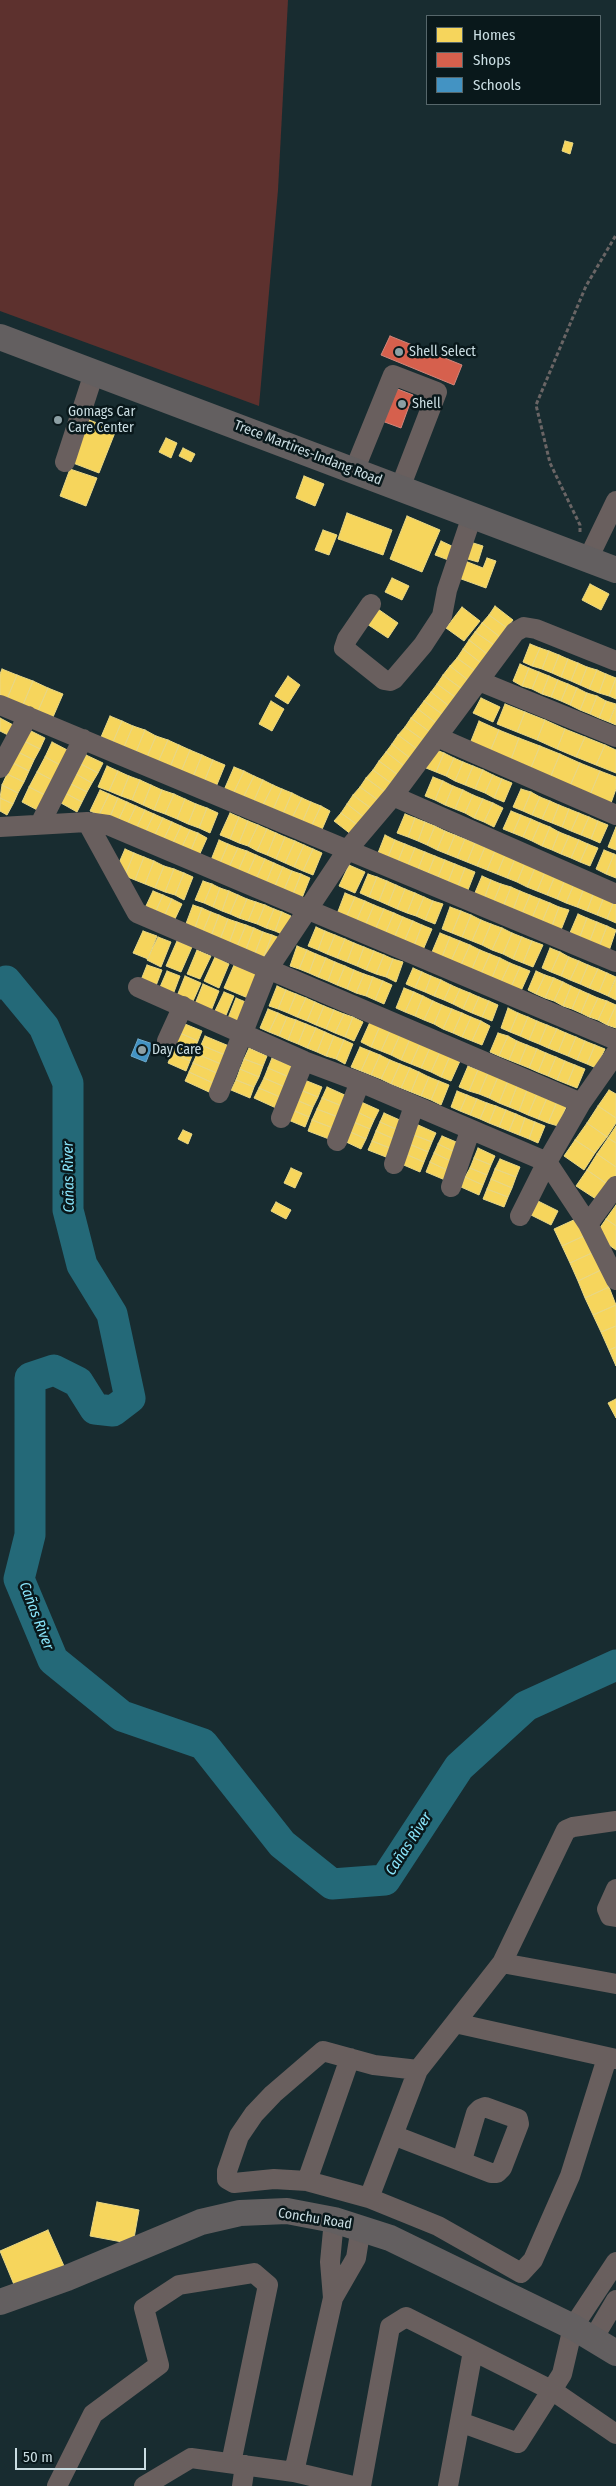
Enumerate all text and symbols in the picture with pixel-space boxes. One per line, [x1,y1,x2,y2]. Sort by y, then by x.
legend [426,15,601,105]
text: Homes [473,26,515,44]
text: Shops [473,51,511,69]
text: Schools [473,76,521,94]
place label: Shell Select [409,344,476,360]
marker: Shell Select [393,346,405,358]
place label: Shell [412,396,441,412]
marker: Shell [396,398,408,410]
place label: Gomags Car Care Center [68,404,135,437]
marker: Gomags Car Care Center [52,414,64,426]
street label: Trece Martires-Indang Road [232,417,384,489]
place label: Day Care [152,1042,201,1058]
marker: Day Care [136,1044,148,1056]
water label: Cañas River [59,1141,79,1213]
water label: Cañas River [15,1579,57,1653]
water label: Cañas River [382,1809,436,1879]
street label: Conchu Road [277,2205,353,2233]
scale bar [18,2438,149,2470]
text: 50 m [23,2448,53,2466]

